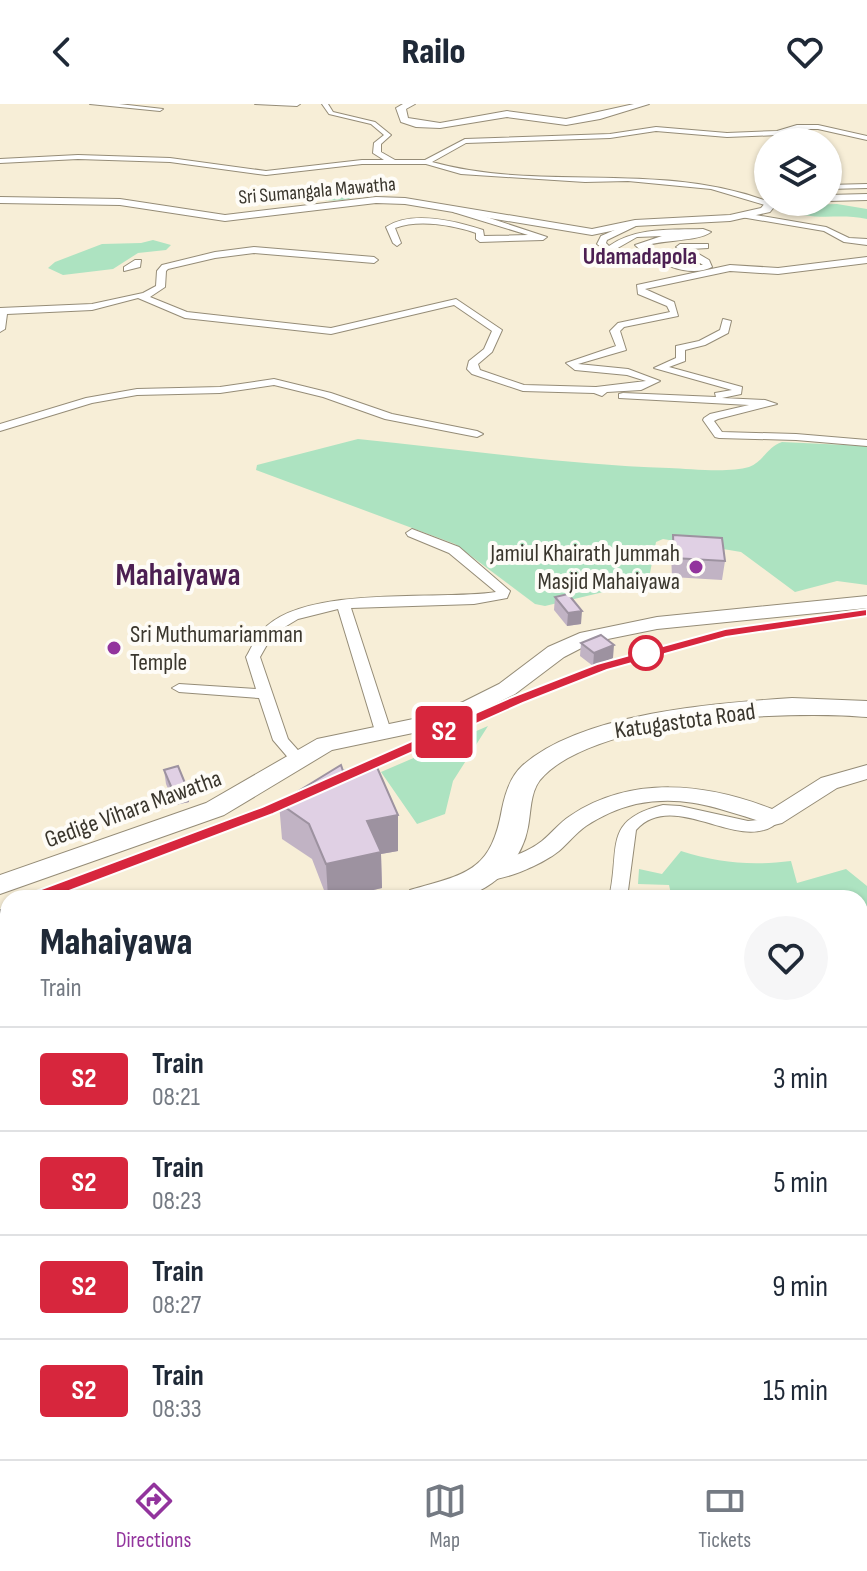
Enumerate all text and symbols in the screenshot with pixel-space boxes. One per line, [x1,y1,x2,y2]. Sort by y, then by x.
icon: back [40,30,84,74]
icon: heart [783,30,827,74]
text: Railo [401,31,466,74]
map controls [754,128,842,216]
button: layers [754,128,842,216]
street label: Sri Sumangala Mawatha [237,172,397,210]
district label: Udamadapola [583,242,697,271]
place label: Jamiul Khairath Jummah Masjid Mahaiyawa [489,539,680,596]
district label: Mahaiyawa [116,556,240,595]
marker: Jamiul Khairath Jummah Masjid Mahaiyawa [687,558,705,576]
place label: Sri Muthumariamman Temple [130,620,303,677]
unlabelled marker [629,636,663,670]
marker: Sri Muthumariamman Temple [105,639,123,657]
street label: Katugastota Road [613,697,757,745]
line badge: S2 [408,706,480,758]
text: S2 [432,715,456,748]
street label: Gedige Vihara Mawatha [41,764,225,854]
button: heart [744,916,828,1000]
text: Mahaiyawa [40,920,193,965]
text: Train [40,973,82,1004]
text: Train [152,1046,204,1082]
text: 3 min [773,1061,828,1097]
text: S2 [72,1062,96,1095]
text: 08:21 [152,1082,200,1113]
text: Train [152,1150,204,1186]
text: 5 min [774,1165,828,1201]
text: S2 [72,1166,96,1199]
text: 08:23 [152,1186,202,1217]
text: Train [152,1254,204,1290]
text: 9 min [772,1269,828,1305]
text: S2 [72,1270,96,1303]
text: 08:27 [152,1290,201,1321]
text: Train [152,1358,204,1394]
text: 15 min [763,1373,828,1409]
text: S2 [72,1374,96,1407]
text: 08:33 [152,1394,202,1425]
tab: Directions [116,1479,191,1554]
tab: Map [423,1479,467,1554]
tab: Tickets [698,1479,751,1554]

